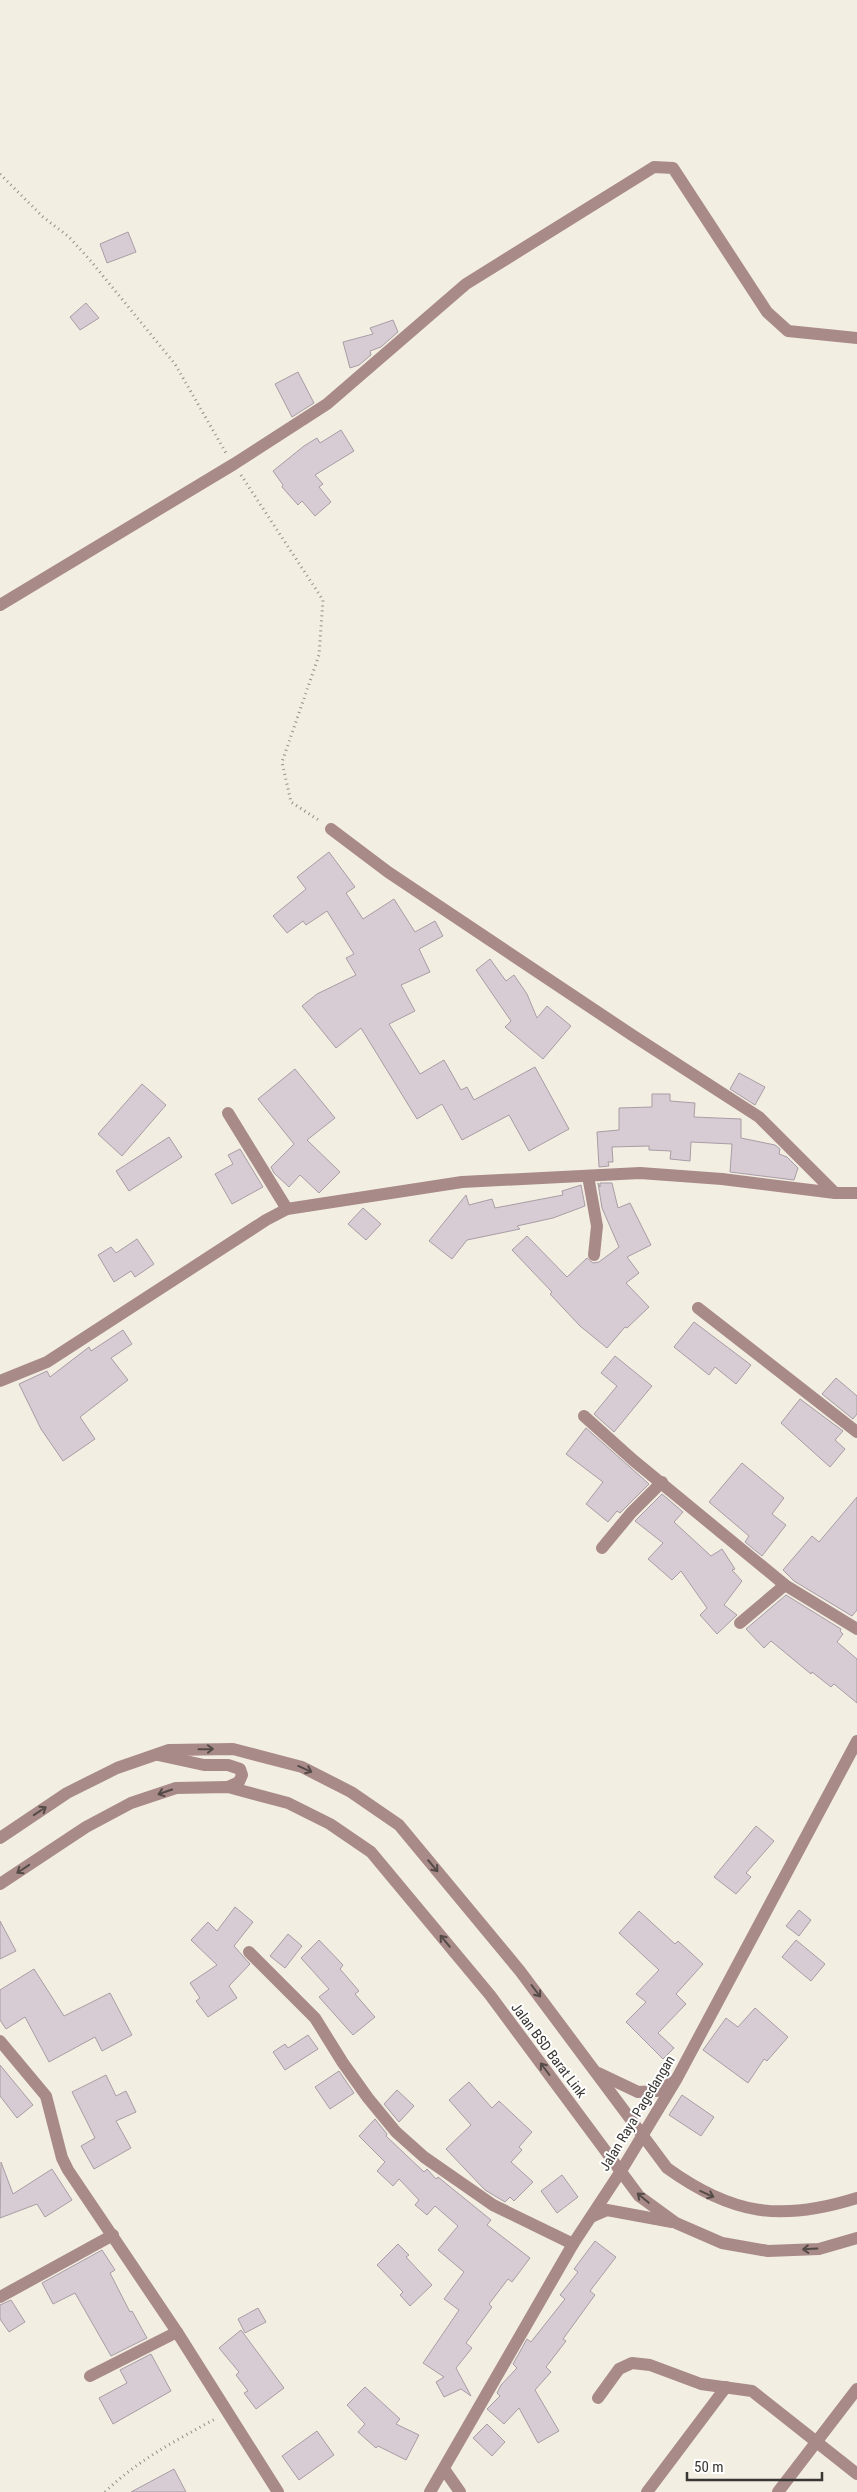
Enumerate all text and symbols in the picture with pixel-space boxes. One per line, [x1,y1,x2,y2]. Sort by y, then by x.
one-way arrow [198,1744,214,1754]
one-way arrow [297,1764,312,1774]
one-way arrow [157,1787,173,1797]
one-way arrow [33,1806,47,1816]
one-way arrow [427,1859,438,1872]
one-way arrow [16,1864,30,1874]
one-way arrow [440,1935,451,1948]
one-way arrow [531,1984,541,1998]
street label: Jalan BSD Barat Link [508,1999,590,2101]
street label: Jalan Raya Pagedangan [596,2052,678,2174]
one-way arrow [540,2062,550,2076]
one-way arrow [699,2189,714,2199]
one-way arrow [637,2193,650,2204]
one-way arrow [802,2244,818,2254]
scale bar [687,2450,822,2482]
text: 50 m [694,2458,724,2476]

